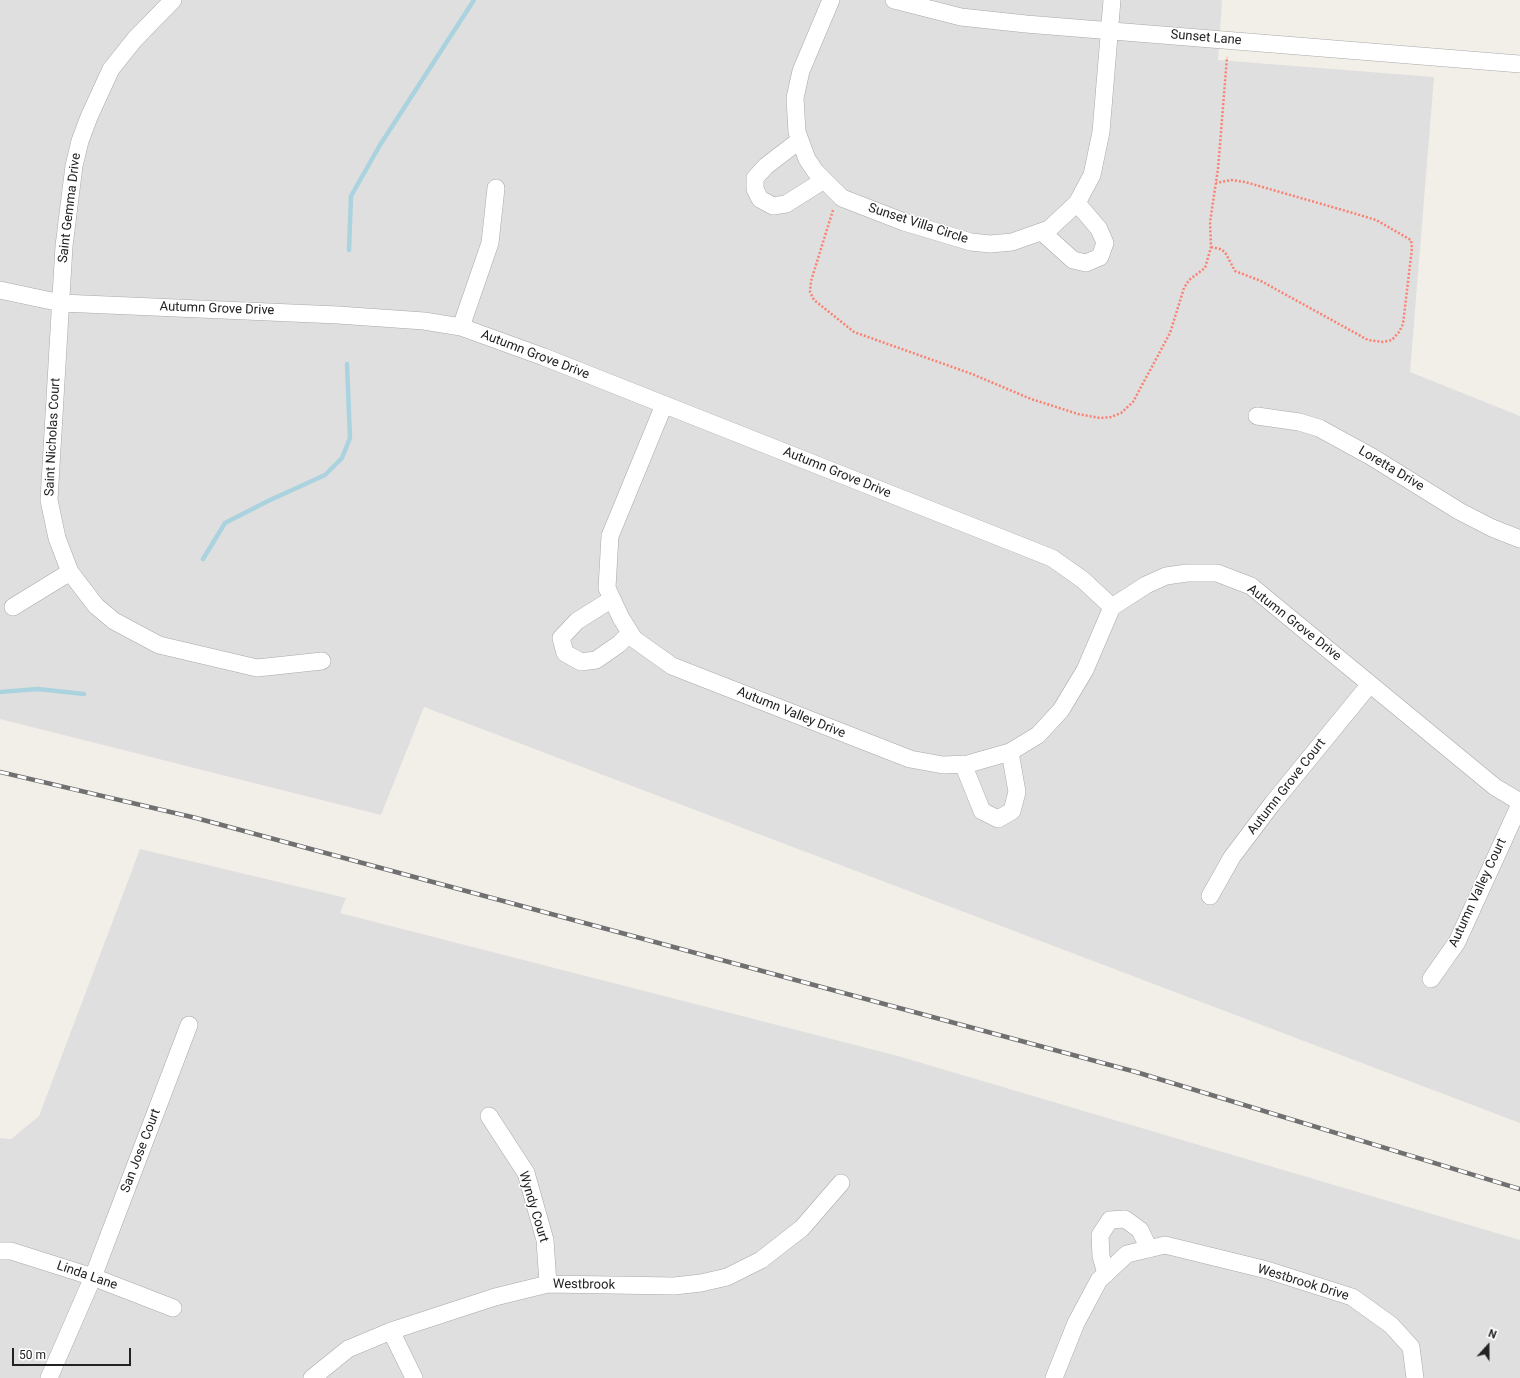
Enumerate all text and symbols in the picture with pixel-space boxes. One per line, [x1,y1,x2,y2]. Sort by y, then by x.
street label: Sunset Lane [1170,27,1242,49]
street label: Saint Gemma Drive [56,152,84,264]
street label: Sunset Villa Circle [866,201,970,247]
street label: Autumn Grove Drive [159,299,275,319]
street label: Autumn Grove Drive [479,327,591,383]
street label: Saint Nicholas Court [42,377,64,497]
street label: Loretta Drive [1355,443,1427,495]
street label: Autumn Grove Drive [781,444,893,502]
street label: Autumn Grove Drive [1244,582,1344,664]
street label: Autumn Valley Drive [734,684,848,742]
street label: Autumn Grove Court [1245,736,1329,838]
street label: Autumn Valley Court [1446,836,1510,950]
street label: San Jose Court [118,1107,164,1195]
street label: Wyndy Court [515,1170,551,1244]
street label: Linda Lane [55,1258,119,1294]
street label: Westbrook Drive [1255,1262,1351,1304]
street label: Westbrook [553,1277,615,1293]
north arrow [1468,1326,1508,1366]
text: N [1487,1327,1498,1342]
scale bar [14,1340,133,1366]
text: 50 m [19,1348,46,1362]

